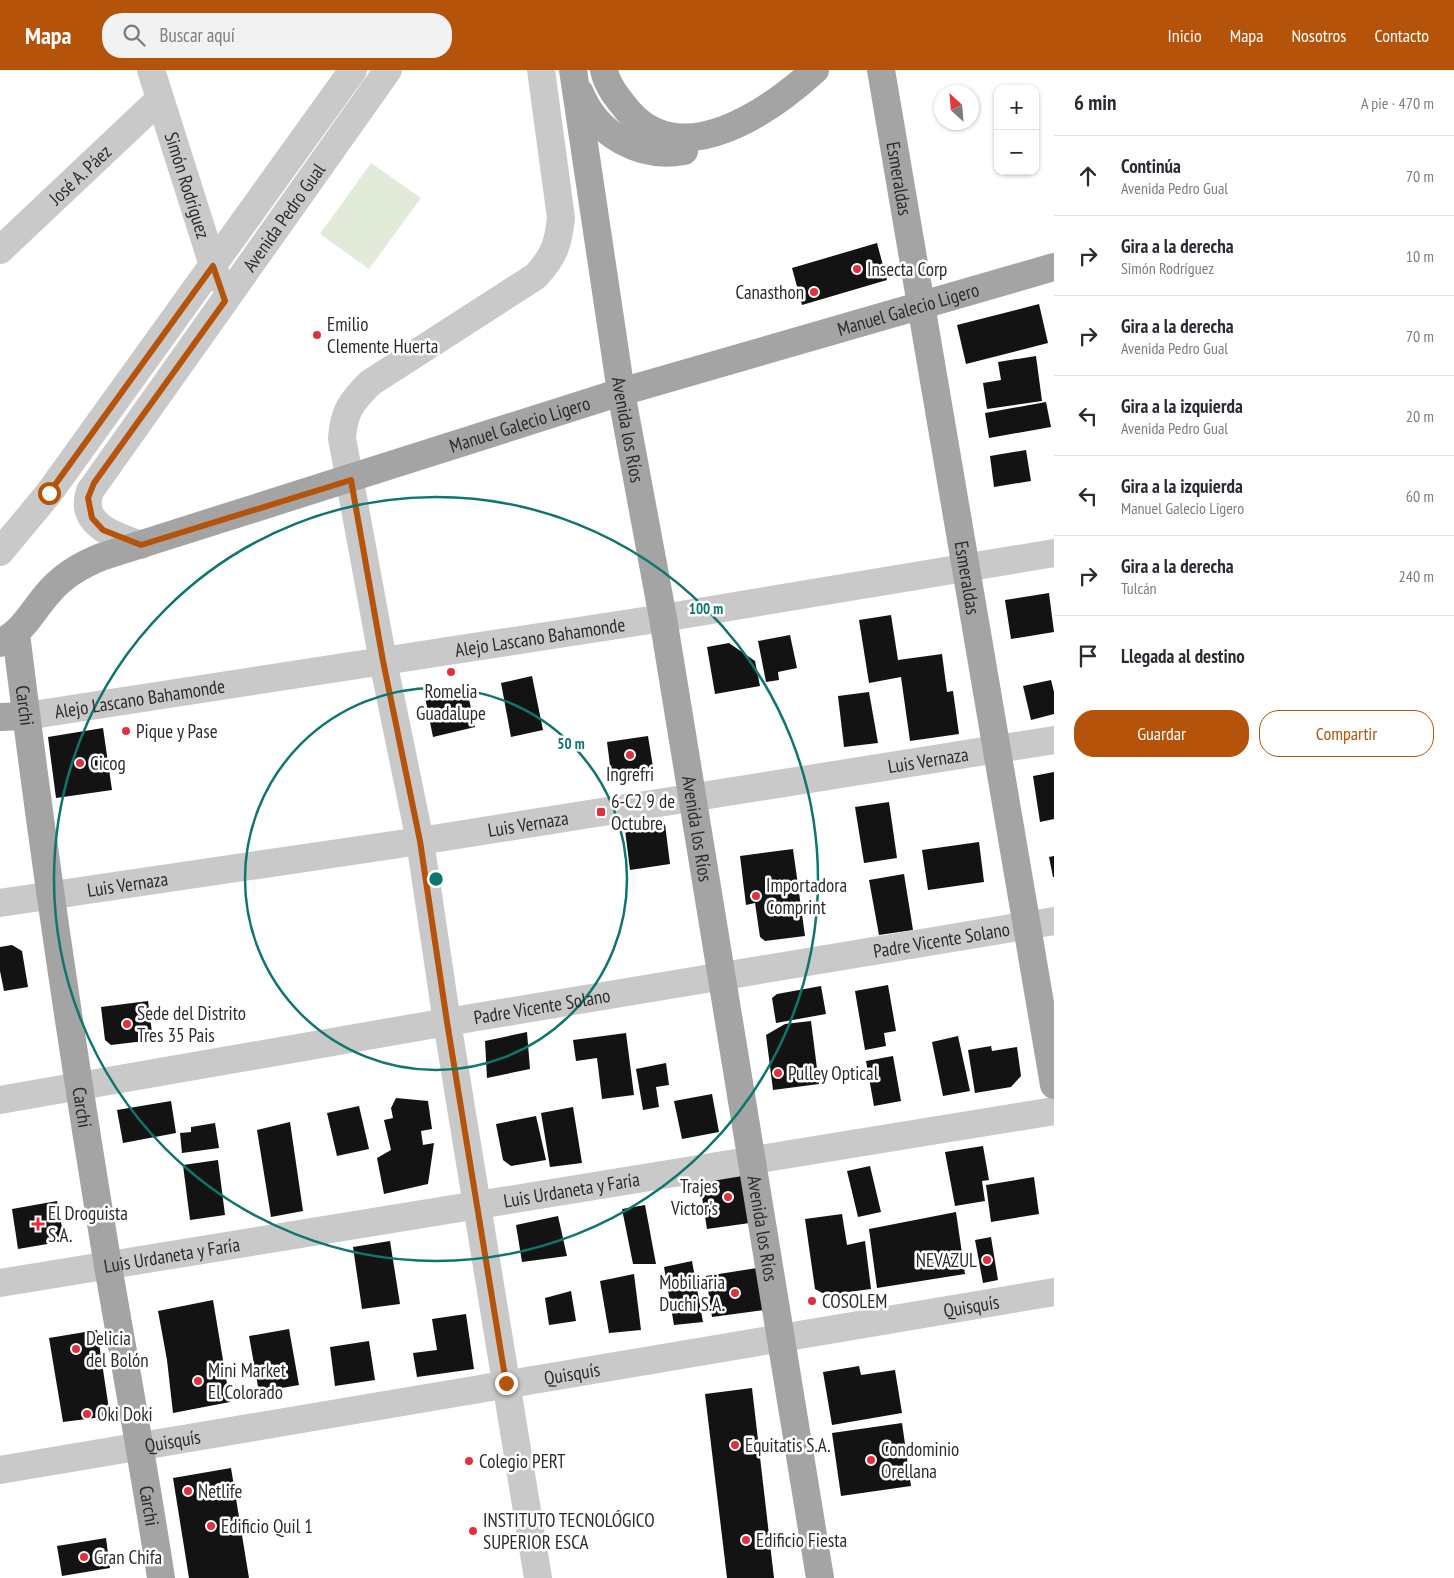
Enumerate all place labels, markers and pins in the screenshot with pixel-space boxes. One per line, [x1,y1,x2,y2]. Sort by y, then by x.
place label: Insecta Corp [867,257,947,281]
marker: Insecta Corp [851,263,863,275]
place label: Canasthon [735,280,804,304]
marker: Canasthon [808,286,820,298]
place label: Emilio Clemente Huerta [327,312,438,358]
marker: Emilio Clemente Huerta [311,329,323,341]
marker: Romelia Guadalupe [445,666,457,678]
place label: Romelia Guadalupe [416,679,486,725]
place label: Pique y Pase [136,719,218,743]
marker: Pique y Pase [120,725,132,737]
marker: Ingrefri [624,749,636,761]
place label: Cicog [90,751,126,775]
marker: Cicog [74,757,86,769]
place label: Ingrefri [606,762,654,786]
place label: 6-C2 9 de Octubre [611,789,675,835]
marker: 6-C2 9 de Octubre [595,806,607,818]
centre of rings [427,870,445,888]
place label: Importadora Comprint [766,873,847,919]
marker: Importadora Comprint [750,890,762,902]
place label: Sede del Distrito Tres 35 Pais [137,1001,246,1047]
marker: Sede del Distrito Tres 35 Pais [121,1018,133,1030]
place label: Pulley Optical [788,1061,879,1085]
marker: Pulley Optical [772,1067,784,1079]
place label: Trajes Victor's [670,1174,718,1220]
marker: Trajes Victor's [722,1191,734,1203]
place label: El Droguista S.A. [48,1201,128,1247]
marker: El Droguista S.A. [32,1218,44,1230]
place label: NEVAZUL [916,1248,977,1272]
marker: NEVAZUL [981,1254,993,1266]
place label: Mobiliaria Duchi S.A. [659,1270,725,1316]
marker: Mobiliaria Duchi S.A. [729,1287,741,1299]
place label: COSOLEM [822,1289,887,1313]
marker: COSOLEM [806,1295,818,1307]
place label: Delicia del Bolón [86,1326,149,1372]
marker: Delicia del Bolón [70,1343,82,1355]
place label: Mini Market El Colorado [208,1358,287,1404]
marker: Mini Market El Colorado [192,1375,204,1387]
place label: Oki Doki [97,1402,153,1426]
marker: Oki Doki [81,1408,93,1420]
place label: Equitatis S.A. [745,1433,831,1457]
place label: Condominio Orellana [881,1437,959,1483]
marker: Equitatis S.A. [729,1439,741,1451]
place label: Colegio PERT [479,1449,566,1473]
marker: Condominio Orellana [865,1454,877,1466]
marker: Colegio PERT [463,1455,475,1467]
place label: Netlife [198,1479,243,1503]
marker: Netlife [182,1485,194,1497]
place label: INSTITUTO TECNOLÓGICO SUPERIOR ESCA [483,1508,655,1554]
place label: Edificio Quil 1 [221,1514,313,1538]
marker: Edificio Quil 1 [205,1520,217,1532]
marker: INSTITUTO TECNOLÓGICO SUPERIOR ESCA [467,1525,479,1537]
place label: Edificio Fiesta [756,1528,847,1552]
marker: Edificio Fiesta [740,1534,752,1546]
place label: Gran Chifa [94,1545,162,1569]
marker: Gran Chifa [78,1551,90,1563]

